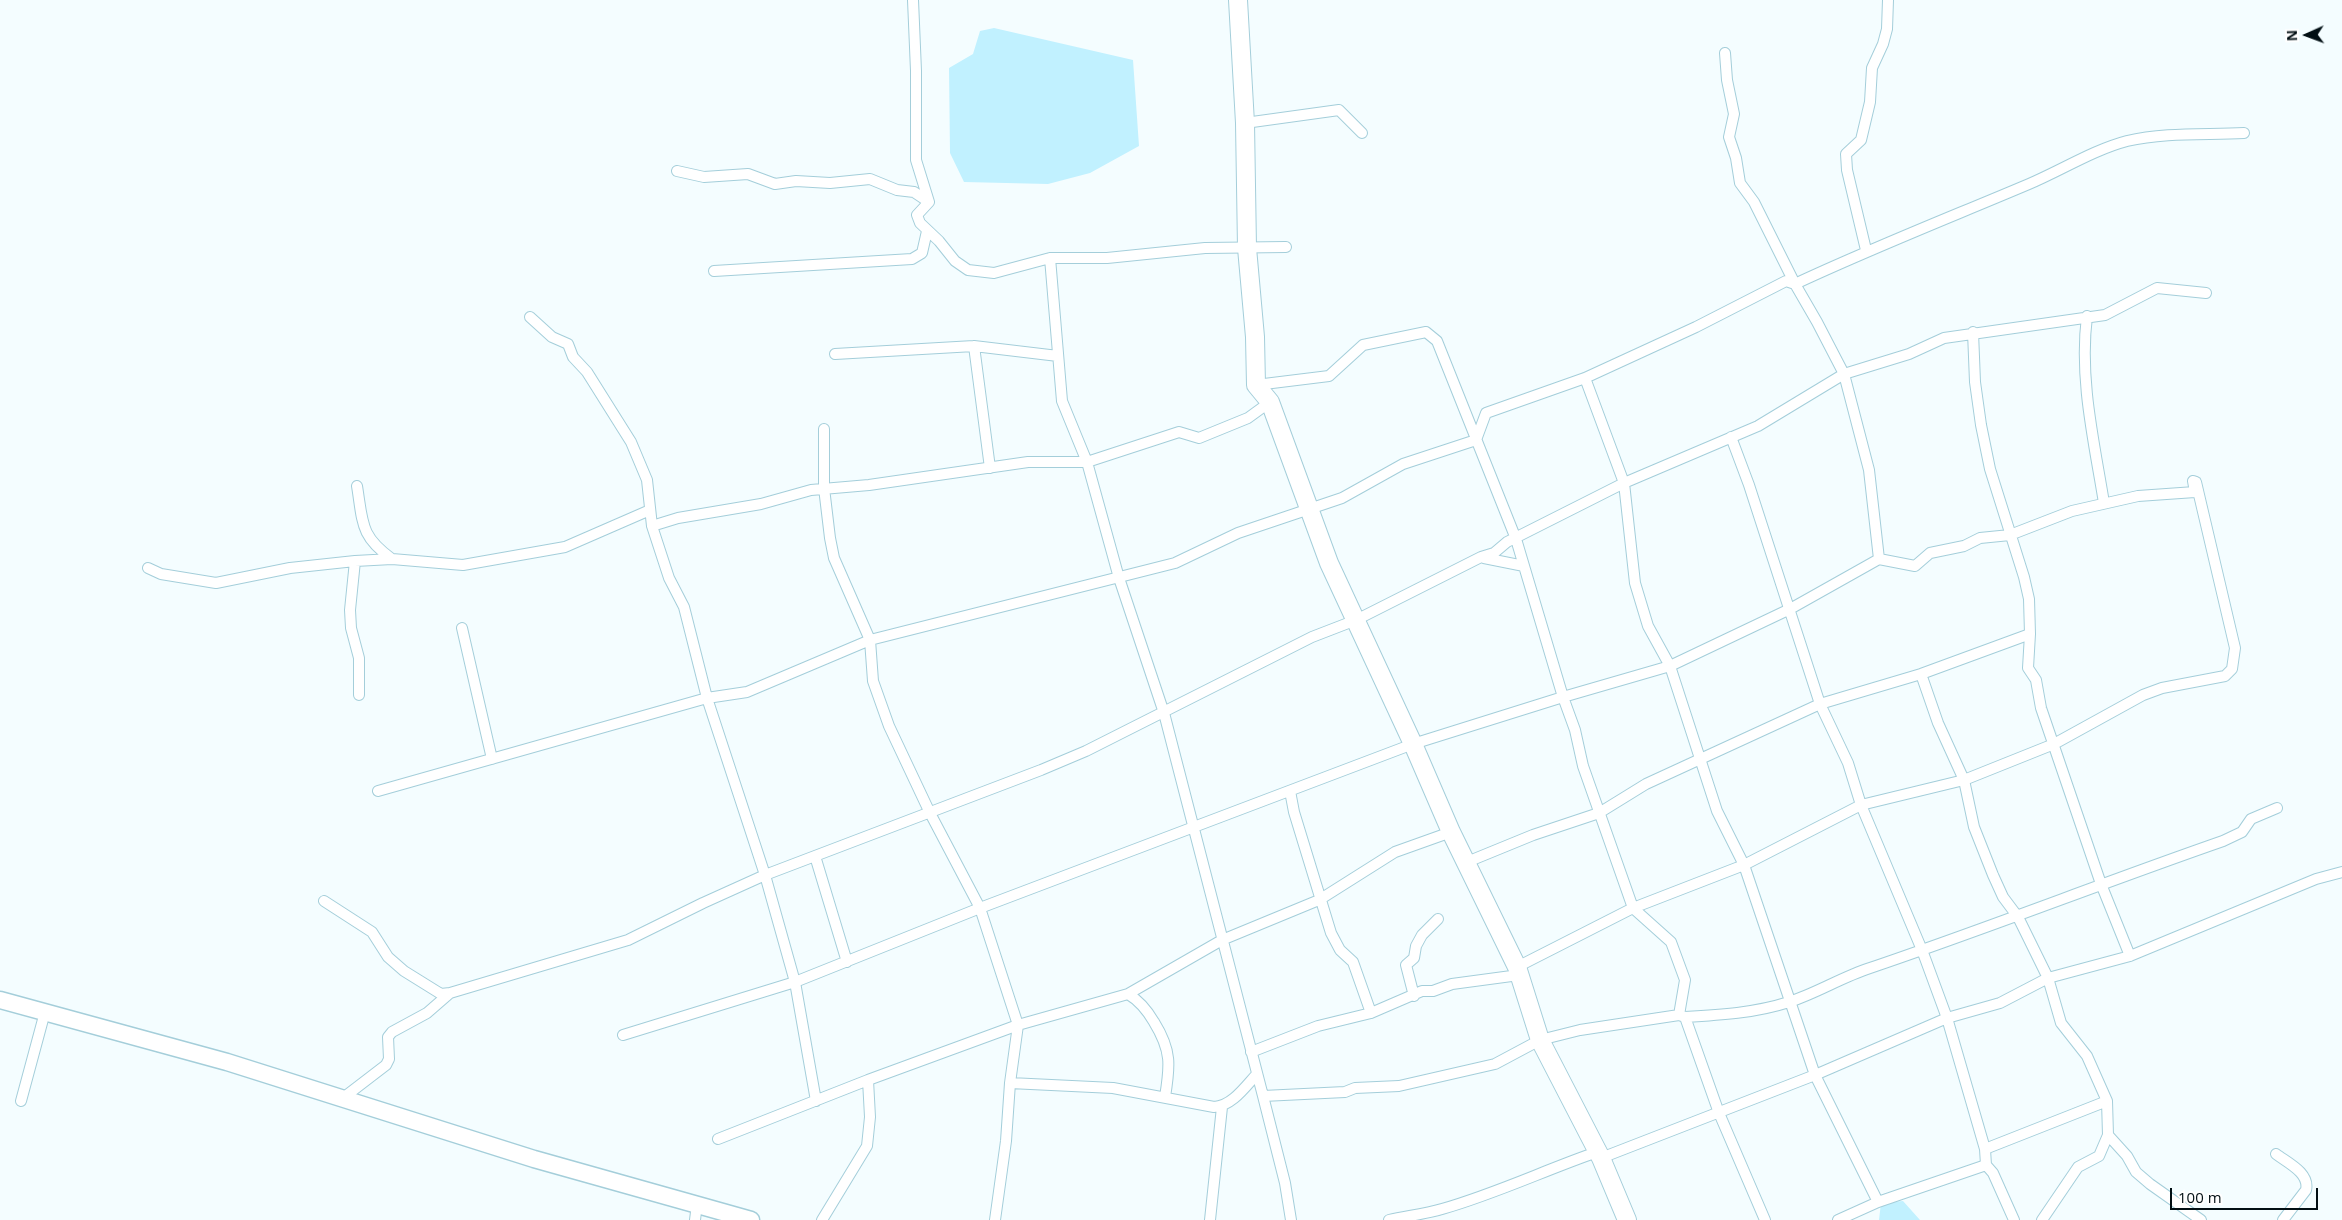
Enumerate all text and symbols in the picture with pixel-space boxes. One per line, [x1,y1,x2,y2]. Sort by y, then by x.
north arrow [2282,10,2332,60]
text: N [2282,30,2301,42]
scale bar [2172,1178,2320,1210]
text: 100 m [2178,1187,2222,1207]

